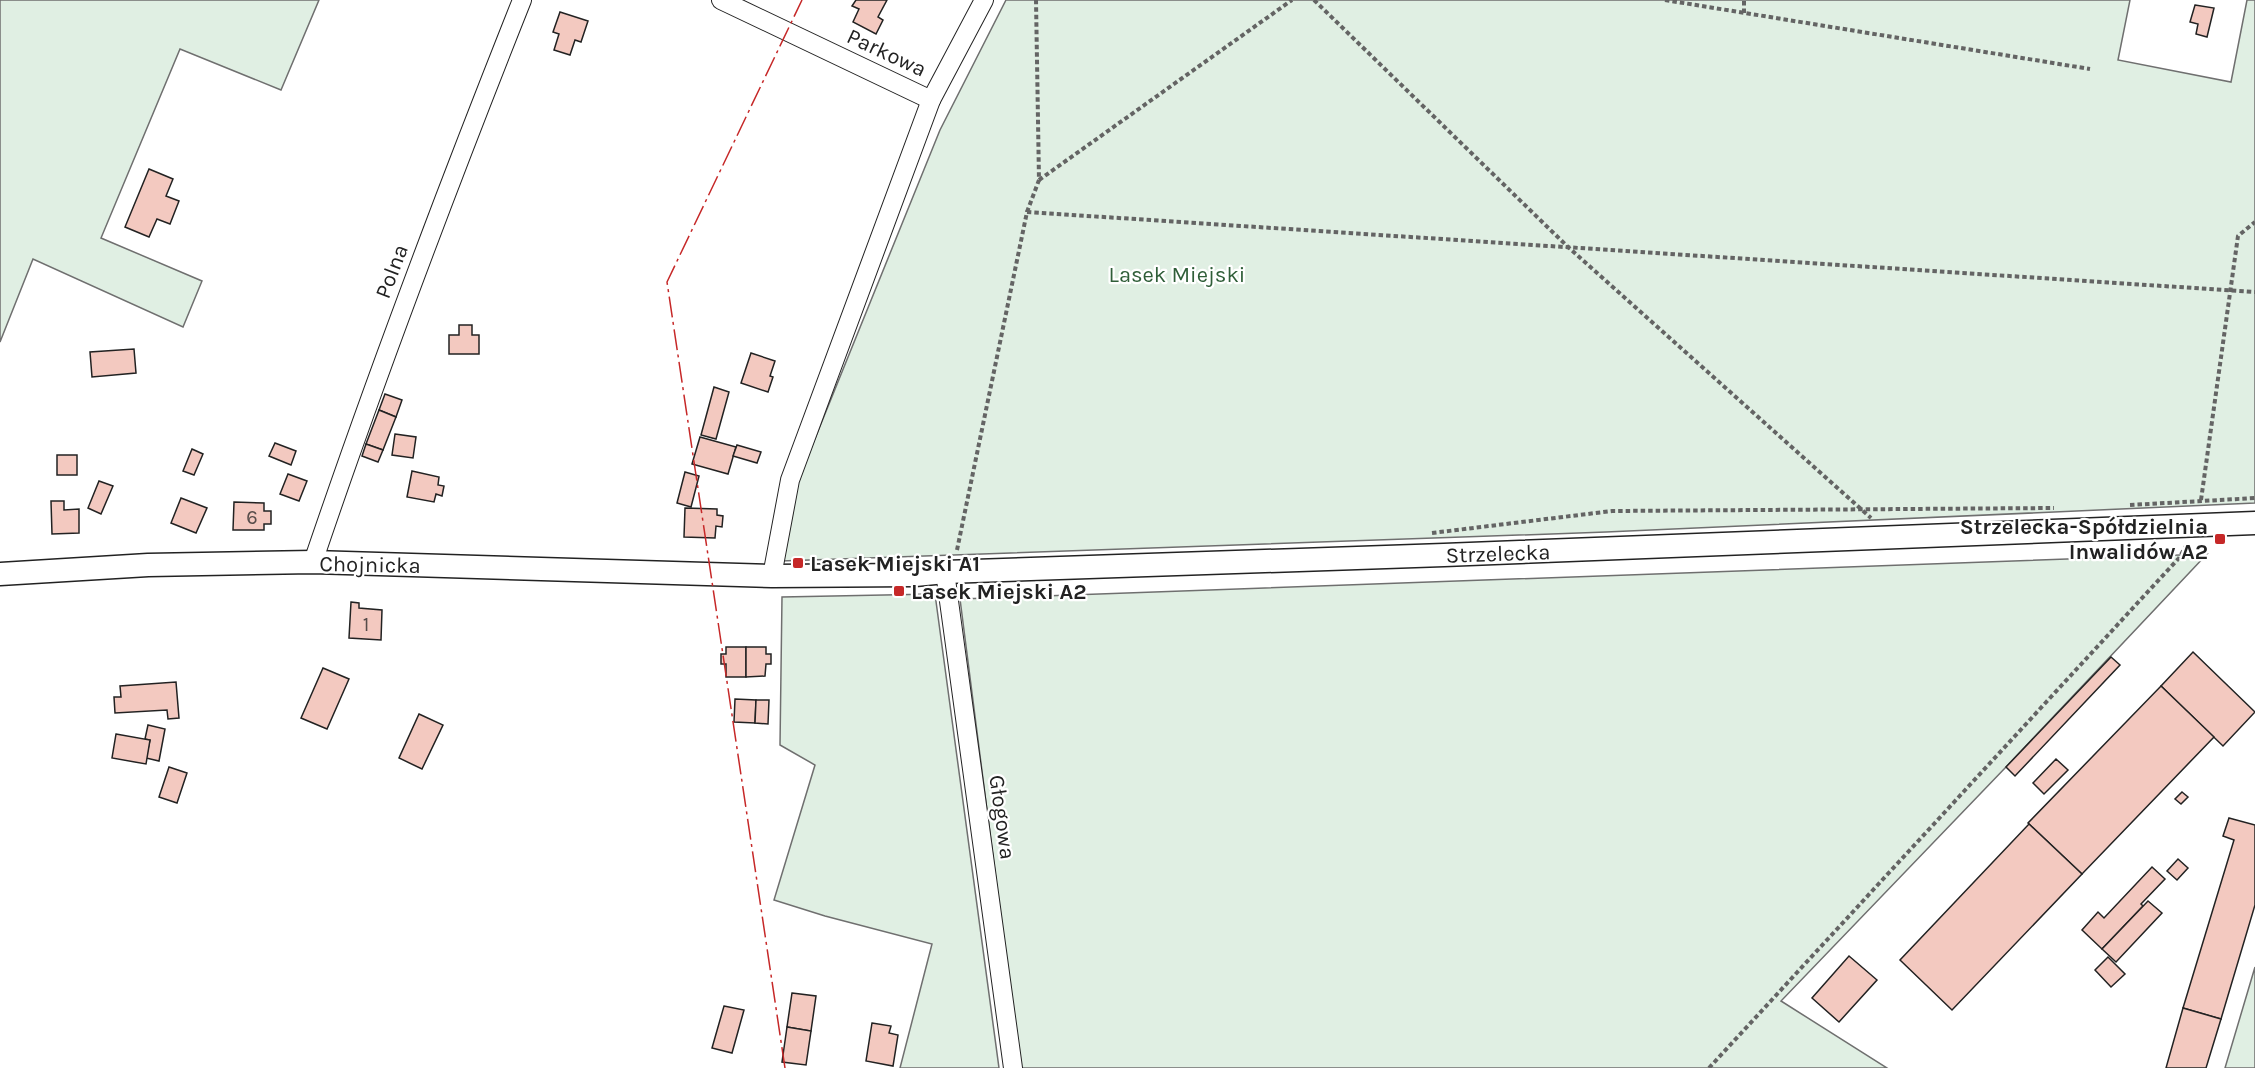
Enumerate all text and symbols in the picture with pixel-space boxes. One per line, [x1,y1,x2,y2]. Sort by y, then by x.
street label: Parkowa [843,23,930,83]
street label: Polna [370,241,414,302]
park label: Lasek Miejski [1109,262,1245,288]
house number: 6 [246,506,258,529]
place label: Strzelecka-Spółdzielnia Inwalidów A2 [1960,514,2208,565]
marker: Strzelecka-Spółdzielnia Inwalidów A2 [2213,532,2227,546]
street label: Strzelecka [1445,539,1551,569]
street label: Chojnicka [319,551,421,579]
place label: Lasek Miejski A1 [810,551,980,577]
marker: Lasek Miejski A1 [791,556,805,570]
place label: Lasek Miejski A2 [911,579,1087,605]
marker: Lasek Miejski A2 [892,584,906,598]
house number: 1 [363,613,369,636]
street label: Głogowa [983,773,1021,861]

